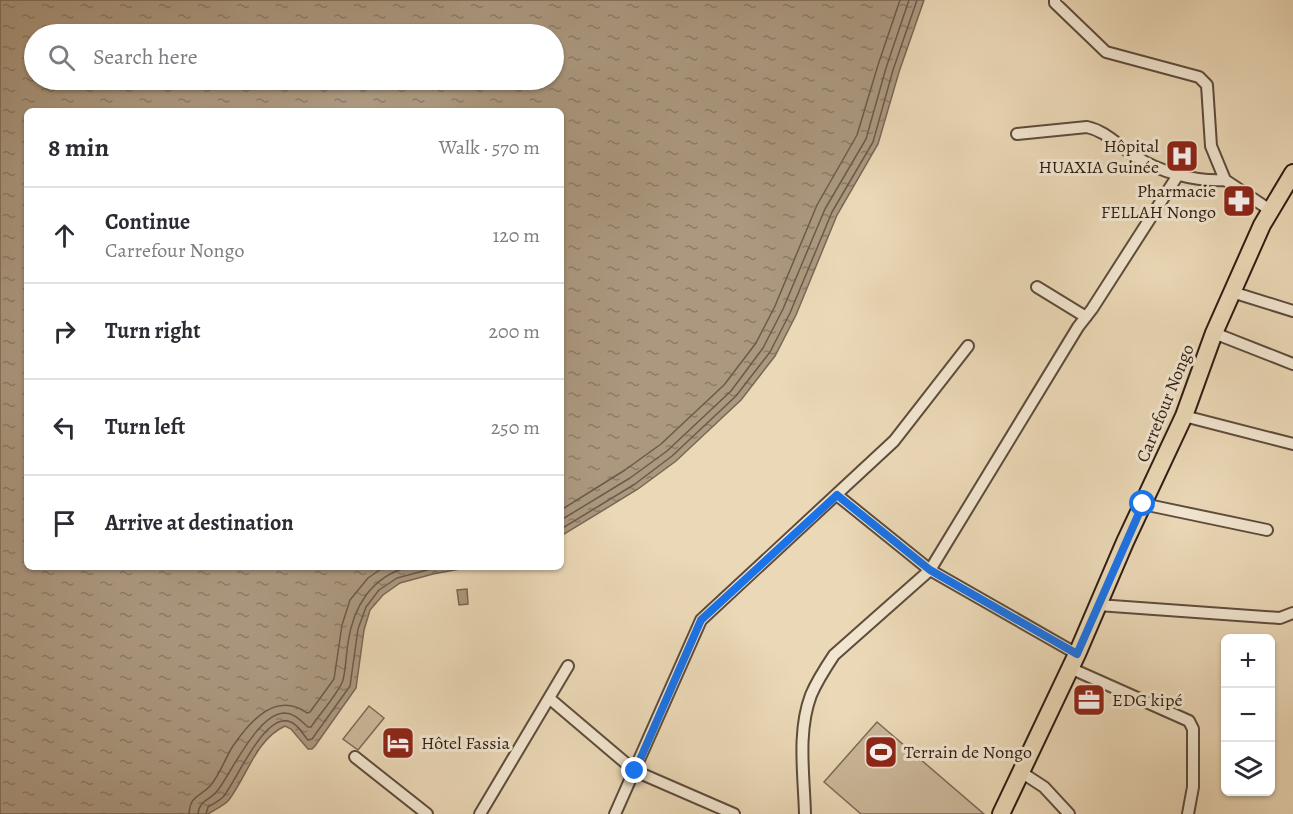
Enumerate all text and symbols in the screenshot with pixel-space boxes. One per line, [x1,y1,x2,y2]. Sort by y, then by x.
search box [24,24,564,90]
icon: search [45,41,78,74]
text: Search here [93,42,198,72]
text: 8 min [48,130,109,165]
text: Walk · 570 m [439,134,540,161]
place label: Hôpital HUAXIA Guinée [1038,134,1160,179]
hospital icon: Hôpital HUAXIA Guinée [1164,138,1200,174]
place label: Pharmacie FELLAH Nongo [1101,179,1216,224]
pharmacy icon: Pharmacie FELLAH Nongo [1221,183,1257,219]
text: Continue [105,207,190,237]
icon: ahead [48,219,81,252]
text: 120 m [492,222,540,249]
text: Carrefour Nongo [105,237,244,264]
icon: right [48,315,81,348]
text: Turn right [105,316,201,346]
text: 200 m [489,318,540,345]
street label: Carrefour Nongo [1130,340,1200,466]
icon: left [48,411,81,444]
text: Turn left [105,412,185,442]
text: 250 m [491,414,540,441]
route start [1129,490,1155,516]
icon: arrive [48,507,81,540]
text: Arrive at destination [105,508,294,538]
map controls [1221,634,1275,796]
button: + [1221,634,1275,688]
office icon: EDG kipé [1071,682,1107,718]
place label: EDG kipé [1112,688,1182,712]
button: − [1221,688,1275,742]
hotel icon: Hôtel Fassia [380,725,416,761]
place label: Hôtel Fassia [421,731,511,755]
sports icon: Terrain de Nongo [863,734,899,770]
place label: Terrain de Nongo [904,740,1032,764]
button: layers [1221,742,1275,796]
route end [621,757,647,783]

